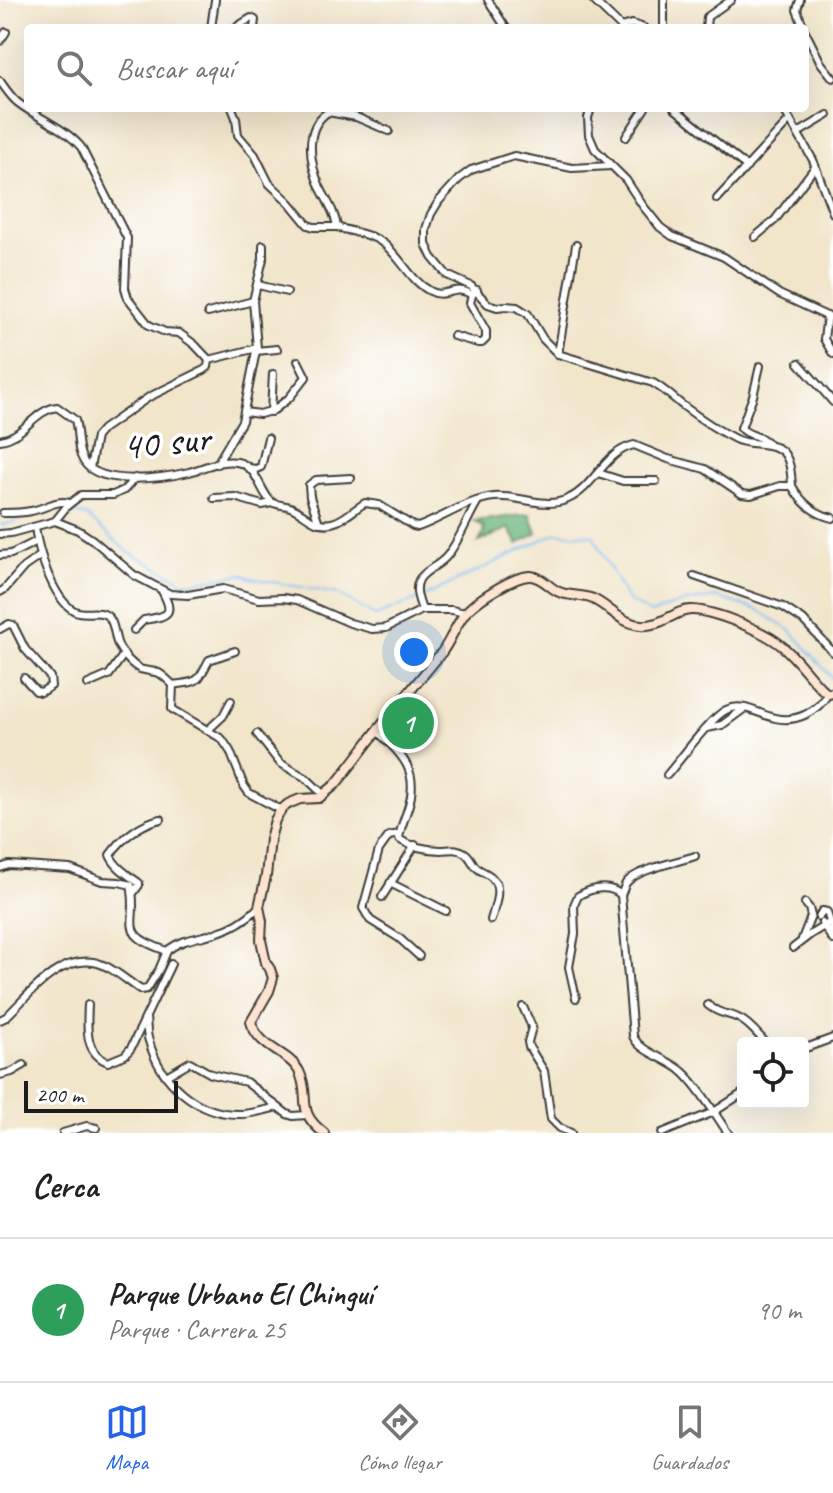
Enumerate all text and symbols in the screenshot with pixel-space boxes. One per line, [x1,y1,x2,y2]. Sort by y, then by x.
search box [24,24,809,112]
icon: search [52,46,96,90]
text: Buscar aquí [116,49,234,87]
street label: 40 sur [119,412,215,471]
your location [394,632,434,672]
pin: 1 [382,693,434,753]
map controls [737,1037,809,1109]
button: locate [737,1037,809,1109]
scale bar [24,1077,178,1113]
text: 200 m [36,1081,83,1109]
text: Cerca [32,1164,98,1207]
text: Parque Urbano El Chinguí [108,1275,373,1313]
text: 1 [52,1294,64,1327]
text: 90 m [757,1294,801,1327]
text: Parque · Carrera 25 [108,1313,286,1346]
tab: Mapa [105,1400,149,1476]
tab: Cómo llegar [358,1400,442,1476]
tab: Guardados [651,1400,728,1476]

